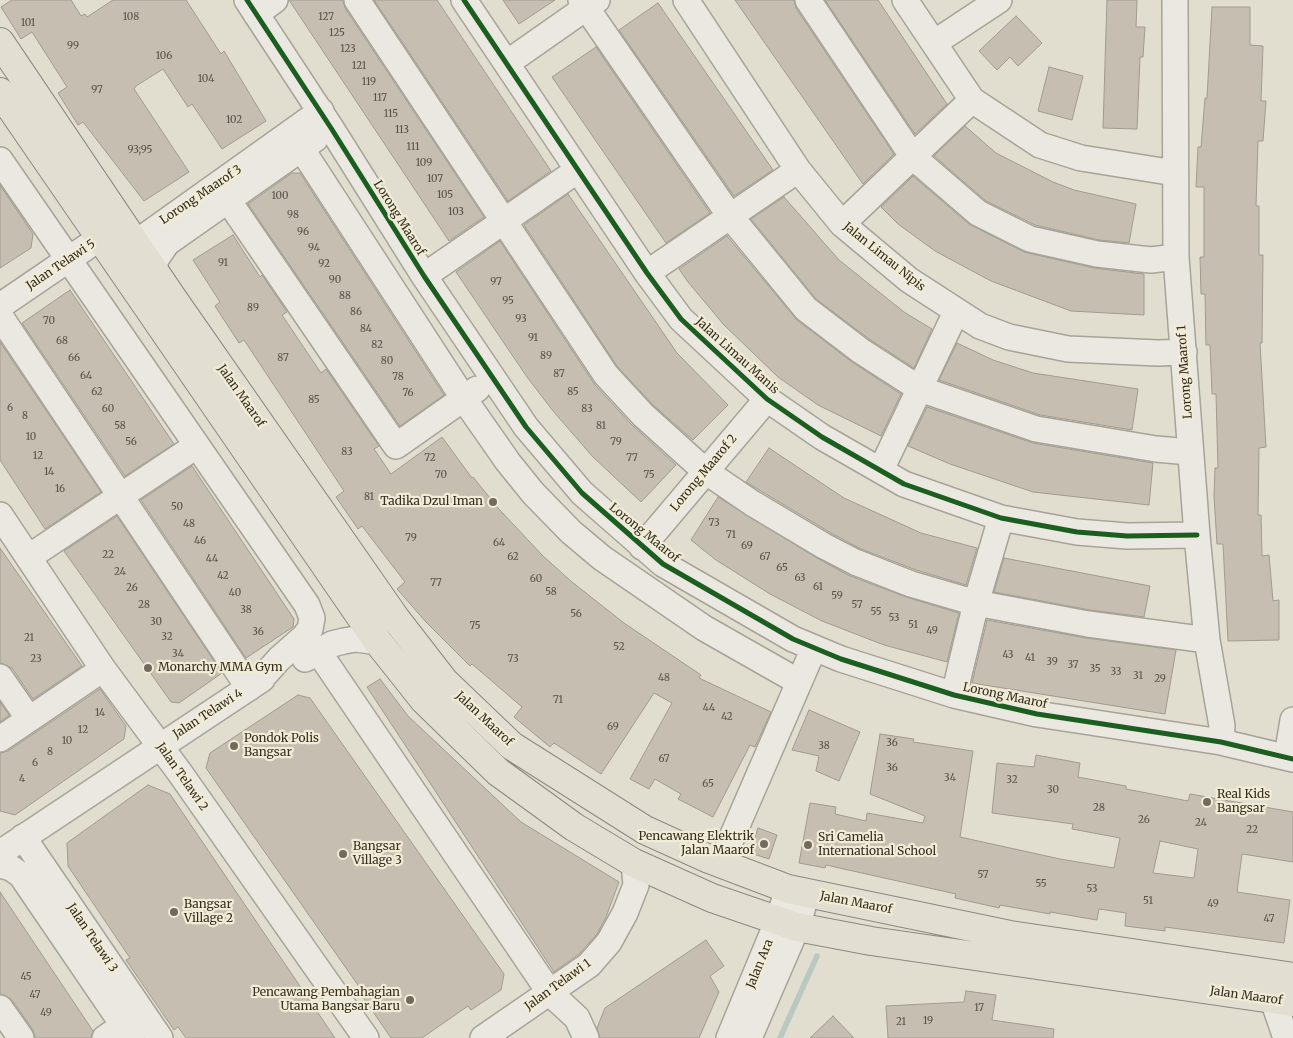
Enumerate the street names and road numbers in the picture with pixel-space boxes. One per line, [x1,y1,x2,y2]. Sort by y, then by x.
street label: Lorong Maarof 3 [157,162,245,228]
street label: Lorong Maarof [370,178,428,258]
street label: Jalan Limau Nipis [840,220,928,294]
street label: Jalan Telawi 5 [24,237,98,293]
street label: Jalan Limau Manis [692,315,782,397]
street label: Lorong Maarof 1 [1175,325,1195,419]
street label: Jalan Maarof [214,362,268,430]
street label: Lorong Maarof 2 [668,432,740,514]
street label: Lorong Maarof [606,500,682,566]
street label: Lorong Maarof [962,680,1048,712]
street label: Jalan Telawi 4 [170,686,246,742]
street label: Jalan Maarof [452,689,516,749]
street label: Jalan Telawi 2 [153,740,211,814]
street label: Jalan Maarof [819,889,893,917]
street label: Jalan Telawi 3 [64,901,120,975]
street label: Jalan Ara [744,937,776,991]
street label: Jalan Telawi 1 [522,956,594,1014]
street label: Jalan Maarof [1209,984,1283,1008]

